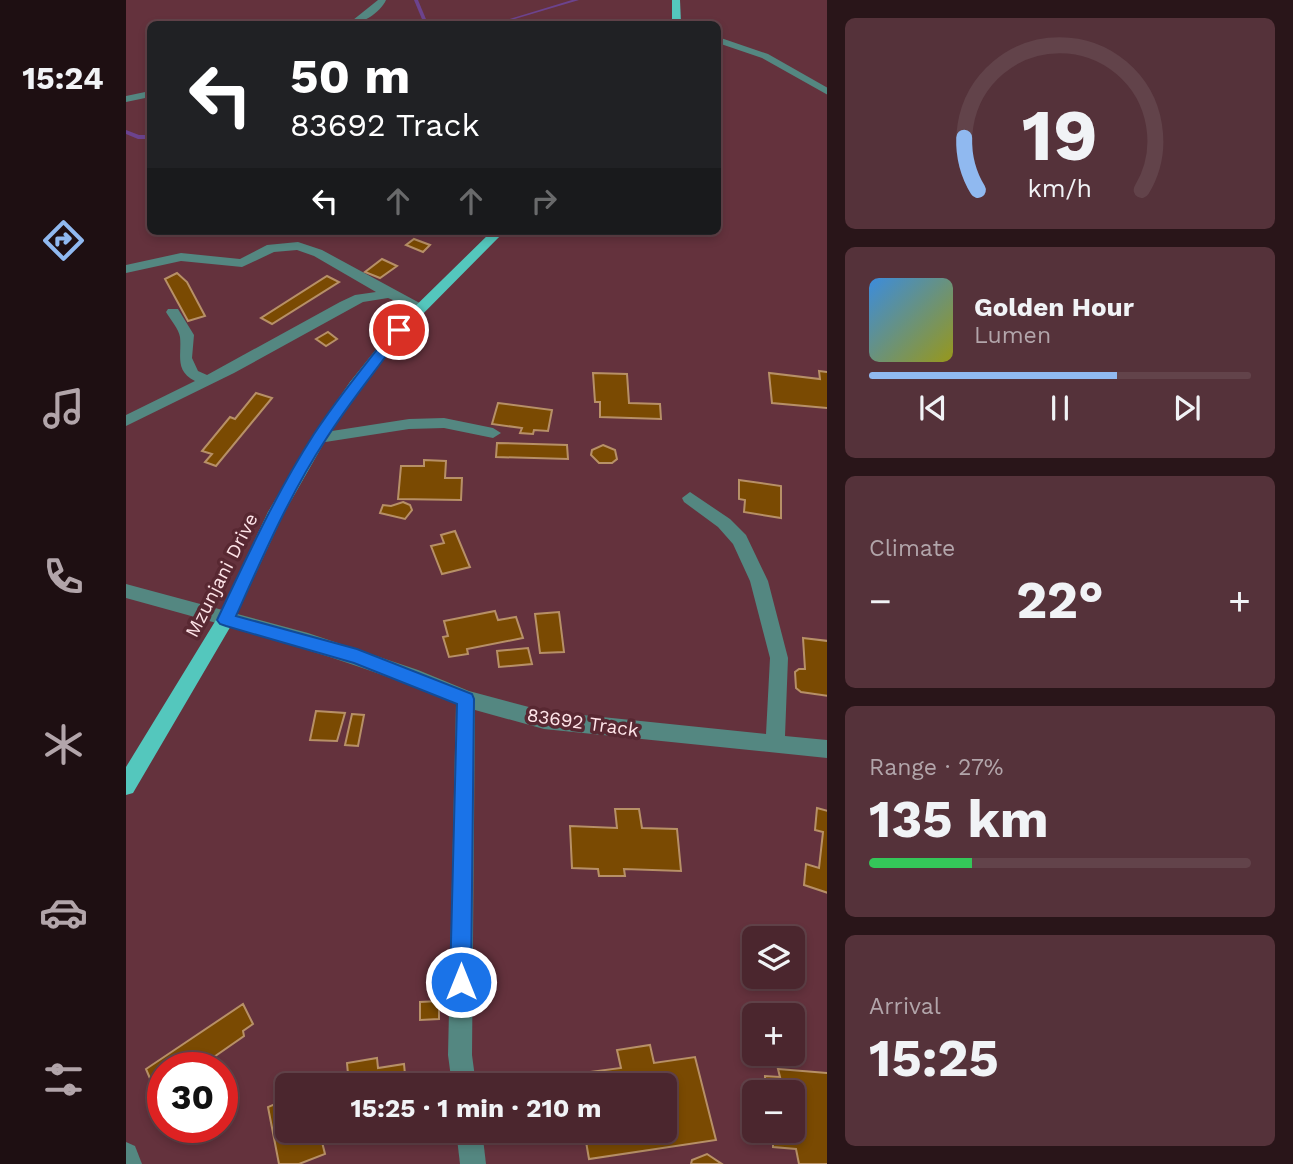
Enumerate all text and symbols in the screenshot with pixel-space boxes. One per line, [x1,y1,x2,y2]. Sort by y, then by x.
text: 50 m [290,47,410,105]
icon: left [175,49,266,140]
text: 15:24 [22,59,104,97]
text: 19 [1022,92,1098,178]
text: 83692 Track [290,106,480,144]
text: km/h [1028,173,1092,202]
icon: left [306,182,344,220]
icon: ahead [379,182,417,220]
icon: ahead [452,182,490,220]
icon: right [525,182,563,220]
icon: directions [39,216,88,265]
text: Golden Hour [974,292,1134,322]
pin [369,300,429,360]
icon: arrive [380,311,418,349]
text: Lumen [974,322,1051,349]
icon: music [39,384,88,433]
icon: previous [914,389,952,427]
icon: pause [1041,389,1079,427]
icon: next [1168,389,1206,427]
street label: Mzunjani Drive [180,509,263,641]
text: Climate [869,535,955,562]
icon: phone [39,552,88,601]
text: 22° [1016,570,1104,631]
text: − [869,579,892,623]
text: + [1228,579,1251,623]
street label: 83692 Track [526,703,640,742]
icon: climate [39,720,88,769]
text: Range · 27% [869,754,1003,781]
text: 135 km [869,789,1049,850]
icon: car [39,888,88,937]
map controls [742,926,805,1143]
button: layers [742,926,805,989]
position arrow [424,945,498,1019]
text: Arrival [869,993,941,1020]
button: + [742,1003,805,1066]
text: 15:25 [869,1028,999,1089]
speed limit sign: 30 [147,1052,238,1143]
icon: filters [39,1055,88,1104]
button: − [742,1080,805,1143]
text: 15:25 · 1 min · 210 m [351,1093,601,1123]

